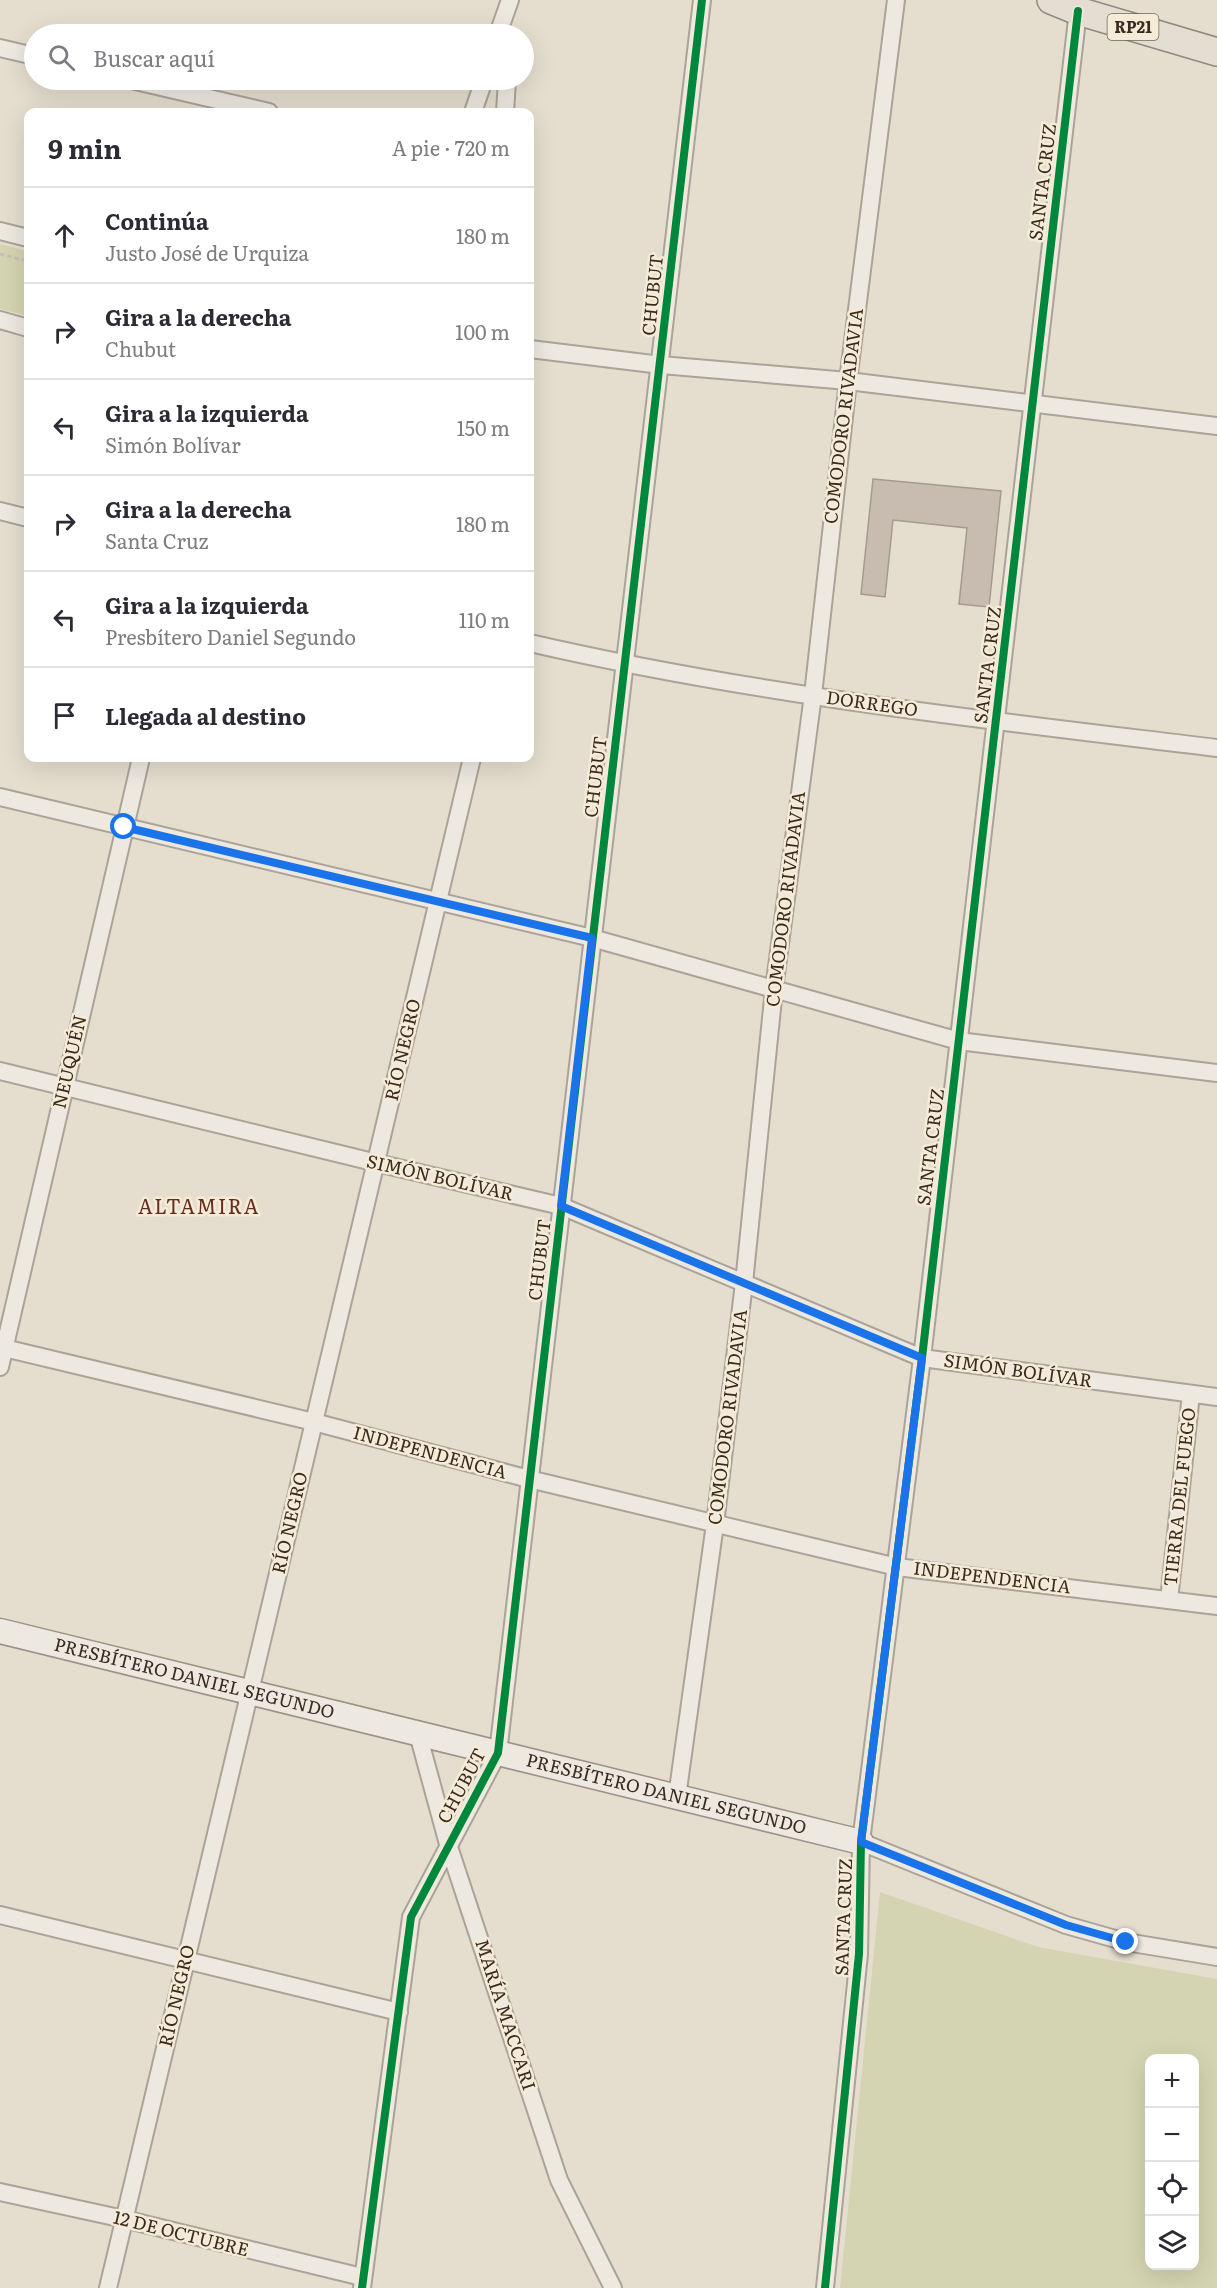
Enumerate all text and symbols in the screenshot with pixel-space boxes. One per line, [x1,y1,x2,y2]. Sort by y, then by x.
road number: RP21 [1108,14,1158,40]
search box [24,24,534,90]
icon: search [45,41,78,74]
text: Buscar aquí [93,41,215,74]
street label: SANTA CRUZ [1021,122,1062,242]
text: 9 min [48,128,122,167]
text: A pie · 720 m [392,132,510,162]
text: Continúa [105,204,209,237]
icon: ahead [48,219,81,252]
text: 180 m [456,220,510,250]
text: Justo José de Urquiza [105,237,309,267]
street label: CHUBUT [634,253,669,337]
text: Gira a la derecha [105,300,292,333]
street label: COMODORO RIVADAVIA [816,307,869,525]
icon: right [48,315,81,348]
text: 100 m [455,316,510,346]
text: Chubut [105,333,176,363]
text: Gira a la izquierda [105,396,309,429]
icon: left [48,411,81,444]
text: 150 m [457,412,510,442]
text: Simón Bolívar [105,429,241,459]
text: Gira a la derecha [105,492,292,525]
icon: right [48,507,81,540]
text: 180 m [456,508,510,538]
text: Santa Cruz [105,525,208,555]
text: Gira a la izquierda [105,588,309,621]
icon: left [48,603,81,636]
text: 110 m [459,604,510,634]
street label: SANTA CRUZ [966,605,1007,725]
text: Presbítero Daniel Segundo [105,621,356,651]
street label: DORREGO [825,683,920,722]
icon: arrive [48,699,81,732]
text: Llegada al destino [105,699,306,732]
street label: CHUBUT [576,735,613,819]
street label: COMODORO RIVADAVIA [758,790,811,1008]
route start [110,813,136,839]
street label: RÍO NEGRO [377,996,426,1103]
street label: NEUQUÉN [45,1012,92,1111]
street label: SANTA CRUZ [909,1087,950,1207]
street label: SIMÓN BOLÍVAR [364,1147,516,1207]
district label: ALTAMIRA [138,1190,260,1220]
street label: CHUBUT [520,1218,557,1302]
street label: COMODORO RIVADAVIA [700,1308,753,1526]
street label: SIMÓN BOLÍVAR [942,1346,1094,1393]
street label: TIERRA DEL FUEGO [1156,1406,1201,1588]
street label: INDEPENDENCIA [350,1418,510,1485]
street label: RÍO NEGRO [264,1469,313,1576]
street label: INDEPENDENCIA [912,1553,1072,1600]
street label: PRESBÍTERO DANIEL SEGUNDO [52,1630,338,1725]
street label: CHUBUT [430,1743,492,1828]
street label: PRESBÍTERO DANIEL SEGUNDO [524,1745,810,1840]
street label: SANTA CRUZ [827,1858,858,1976]
route end [1112,1928,1138,1954]
street label: MARÍA MACCARI [469,1935,544,2094]
street label: RÍO NEGRO [151,1942,200,2049]
map controls [1145,2054,1199,2270]
button: + [1145,2054,1199,2108]
button: − [1145,2108,1199,2162]
button: locate [1145,2162,1199,2216]
street label: 12 DE OCTUBRE [111,2203,252,2262]
button: layers [1145,2216,1199,2270]

